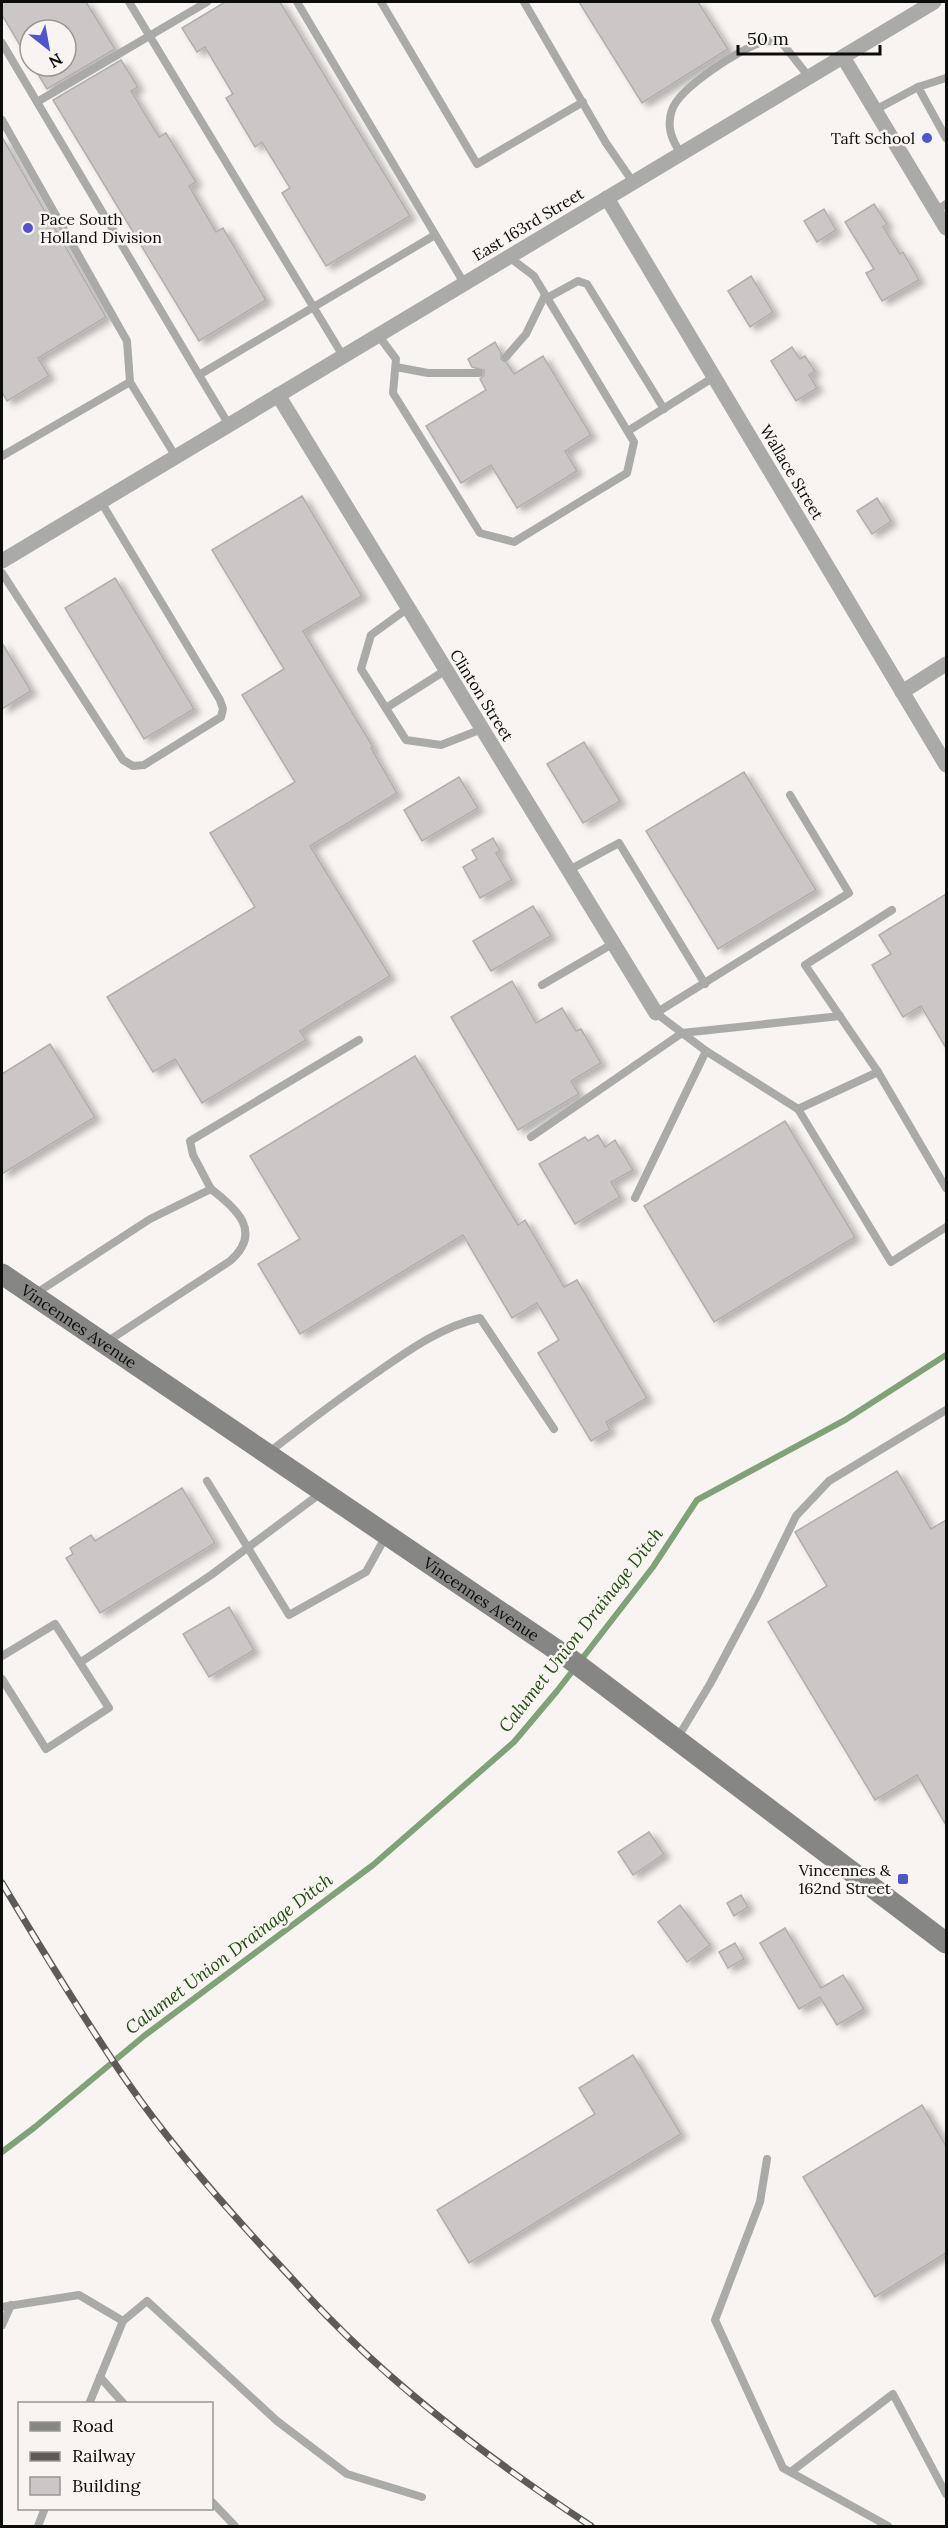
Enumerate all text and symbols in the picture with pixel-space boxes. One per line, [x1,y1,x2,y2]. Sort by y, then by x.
north arrow [18,18,78,78]
scale bar [738,18,880,56]
text: 50 m [747,27,789,50]
text: N [45,49,66,73]
place label: Taft School [831,128,915,148]
marker: Taft School [920,131,934,145]
street label: East 163rd Street [469,183,588,265]
place label: Pace South Holland Division [40,209,162,247]
marker: Pace South Holland Division [21,221,35,235]
street label: Wallace Street [756,421,829,524]
street label: Clinton Street [446,645,519,745]
street label: Vincennes Avenue [16,1279,141,1373]
water label: Calumet Union Drainage Ditch [493,1522,668,1737]
street label: Vincennes Avenue [419,1552,543,1645]
place label: Vincennes & 162nd Street [798,1860,892,1898]
water label: Calumet Union Drainage Ditch [120,1868,338,2039]
marker: Vincennes & 162nd Street [896,1872,910,1886]
legend [18,2402,213,2510]
text: Road [72,2414,114,2437]
text: Railway [72,2444,136,2467]
text: Building [72,2474,142,2497]

